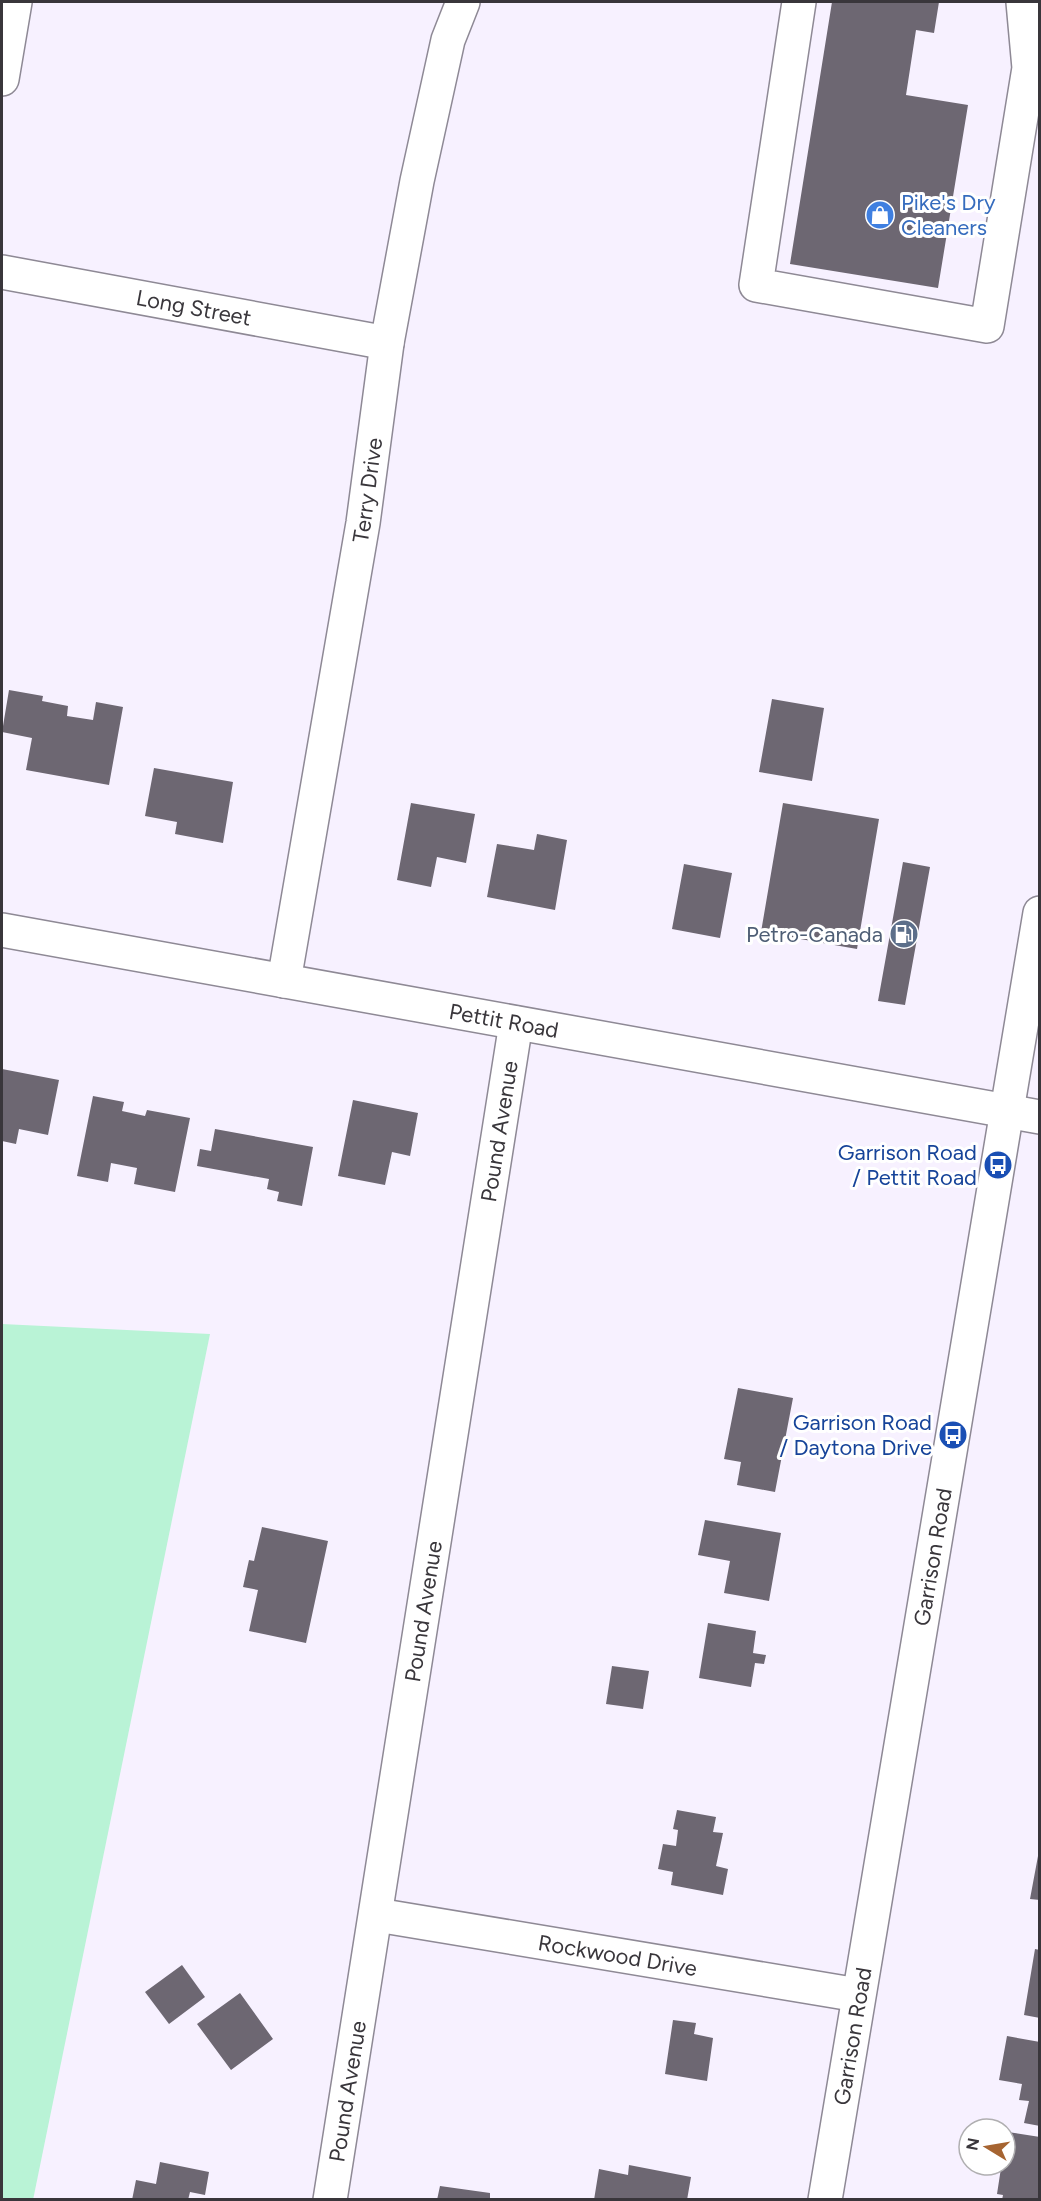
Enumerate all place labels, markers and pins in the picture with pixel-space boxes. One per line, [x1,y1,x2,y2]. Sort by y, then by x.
place label: Pike's Dry Cleaners [901,189,996,241]
shop icon: Pike's Dry Cleaners [864,199,896,231]
fuel station icon: Petro-Canada [888,918,920,950]
place label: Petro-Canada [746,921,883,948]
place label: Garrison Road / Pettit Road [838,1139,977,1191]
bus stop icon: Garrison Road / Pettit Road [982,1149,1014,1181]
place label: Garrison Road / Daytona Drive [779,1409,932,1461]
bus stop icon: Garrison Road / Daytona Drive [937,1419,969,1451]

